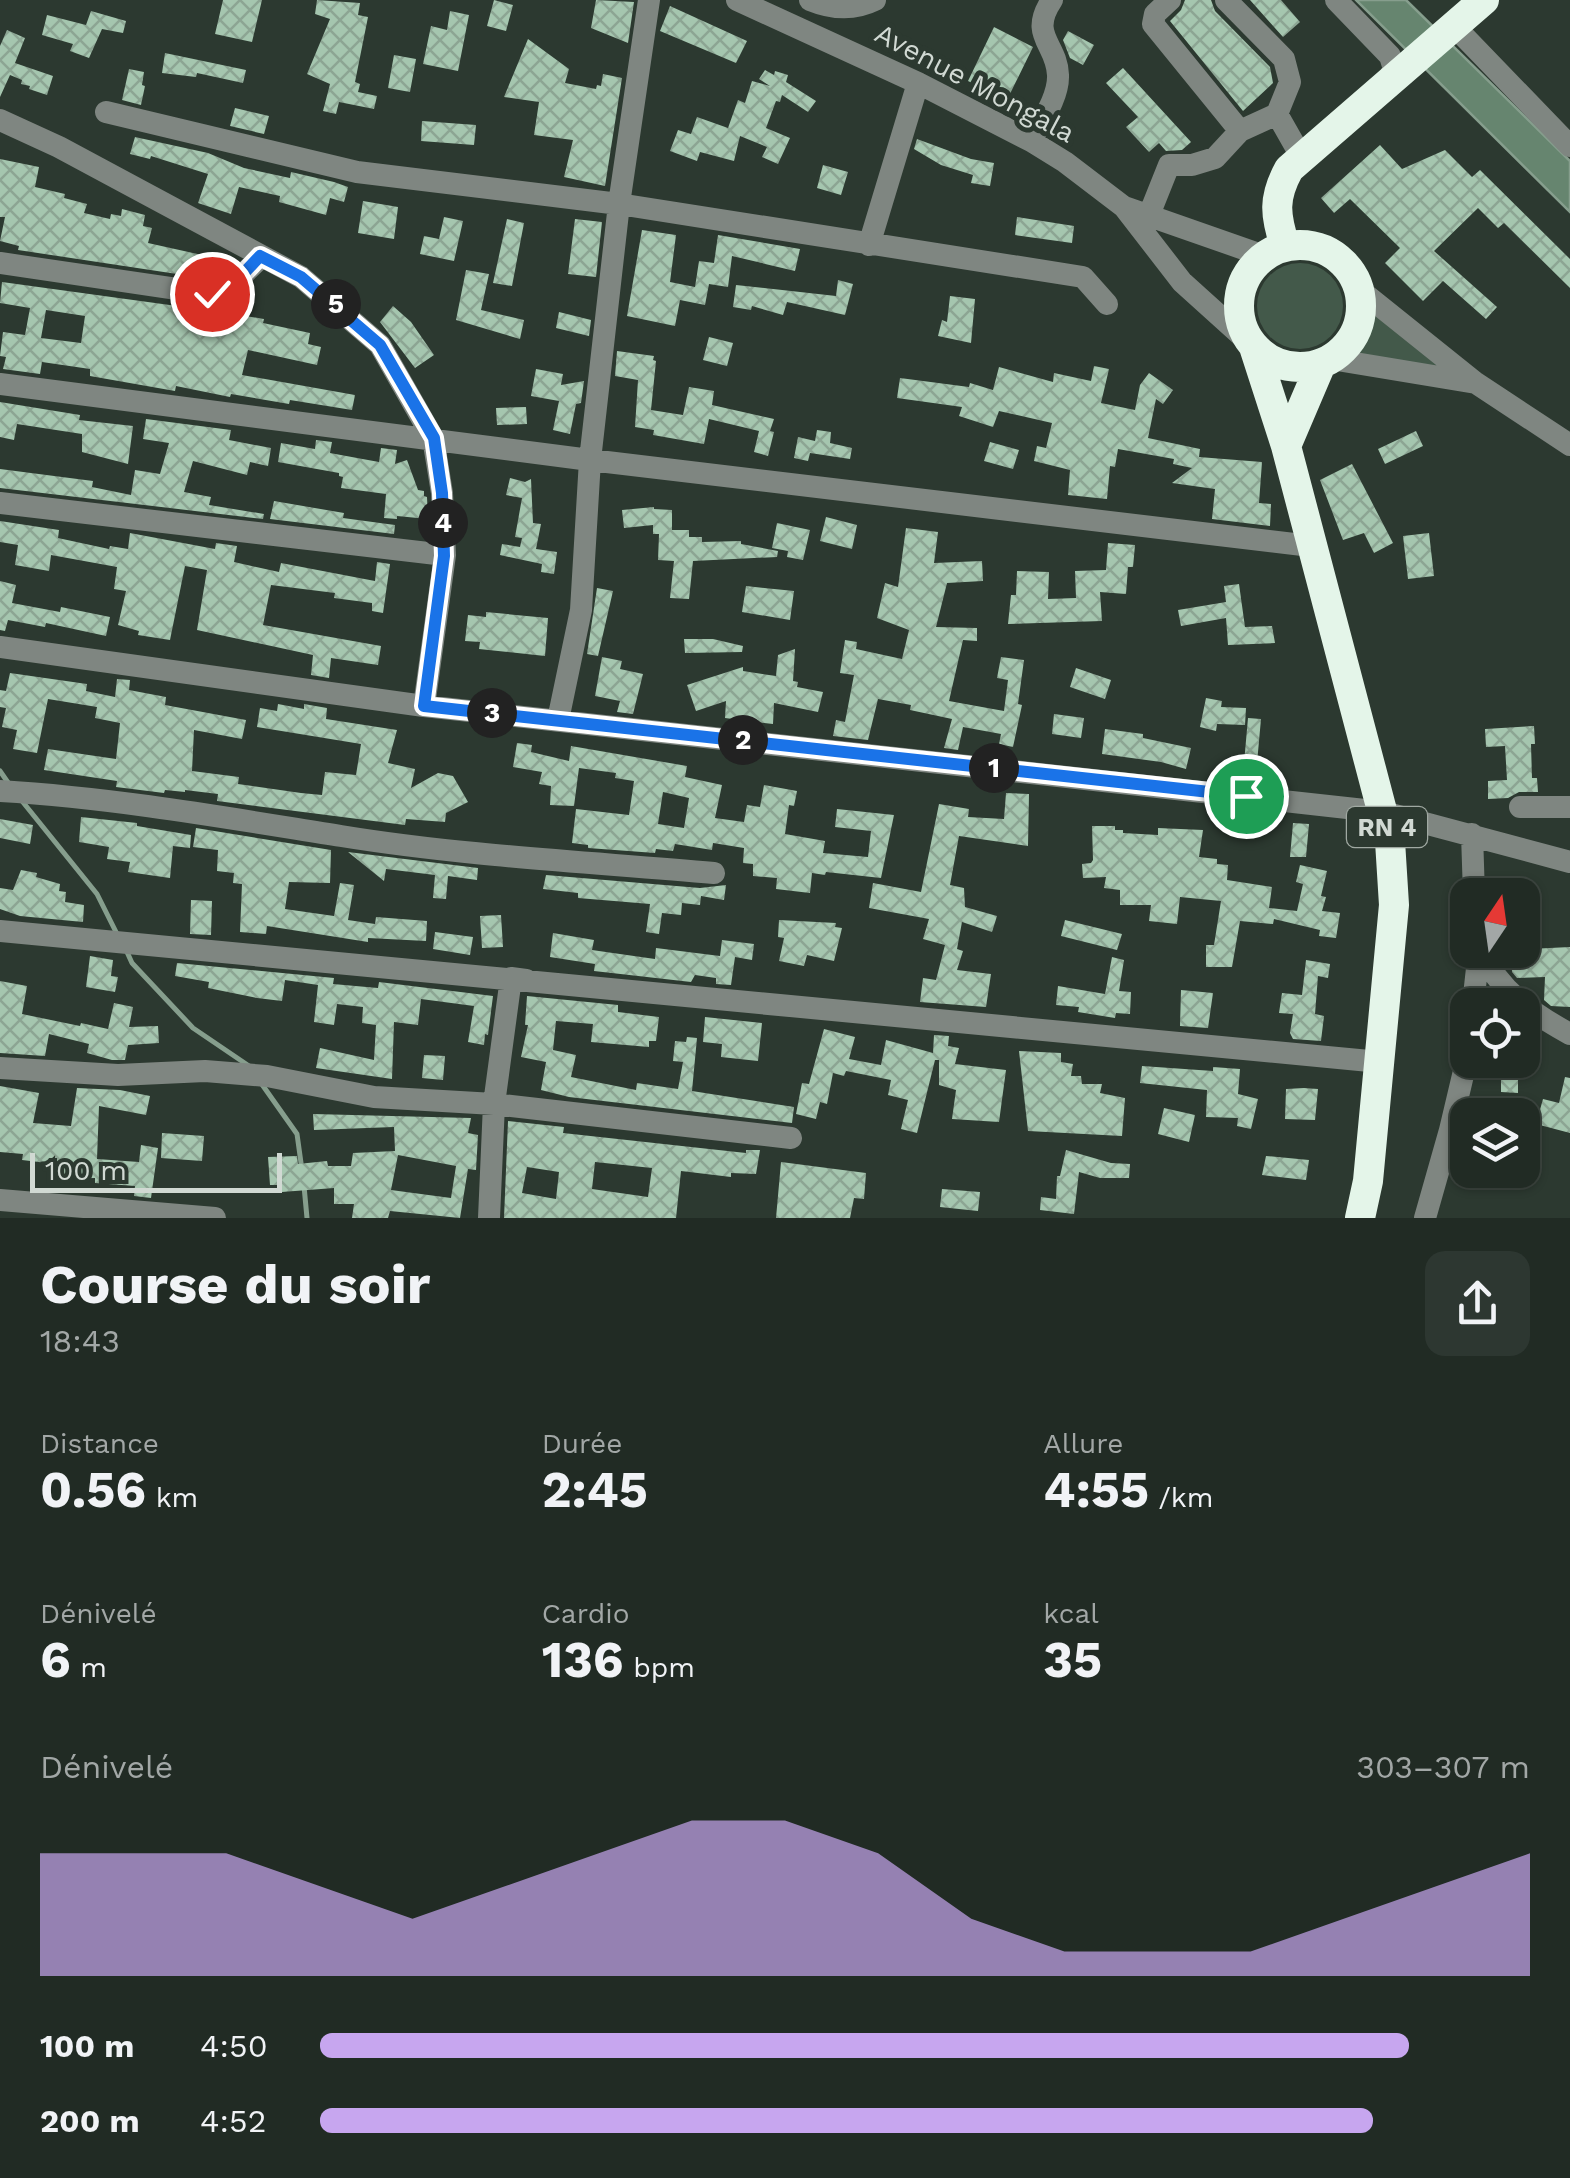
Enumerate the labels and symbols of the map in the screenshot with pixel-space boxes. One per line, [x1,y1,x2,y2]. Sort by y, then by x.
street label: Avenue Mongala [869,16,1081,150]
pin [170,252,255,337]
pin: 5 [311,279,361,329]
pin: 4 [418,498,468,548]
pin: 3 [467,688,517,738]
pin: 2 [718,715,768,765]
pin: 1 [969,743,1019,793]
pin [1204,754,1289,839]
road number: RN 4 [1347,807,1427,847]
north arrow [1450,878,1540,968]
scale bar [30,1148,282,1192]

